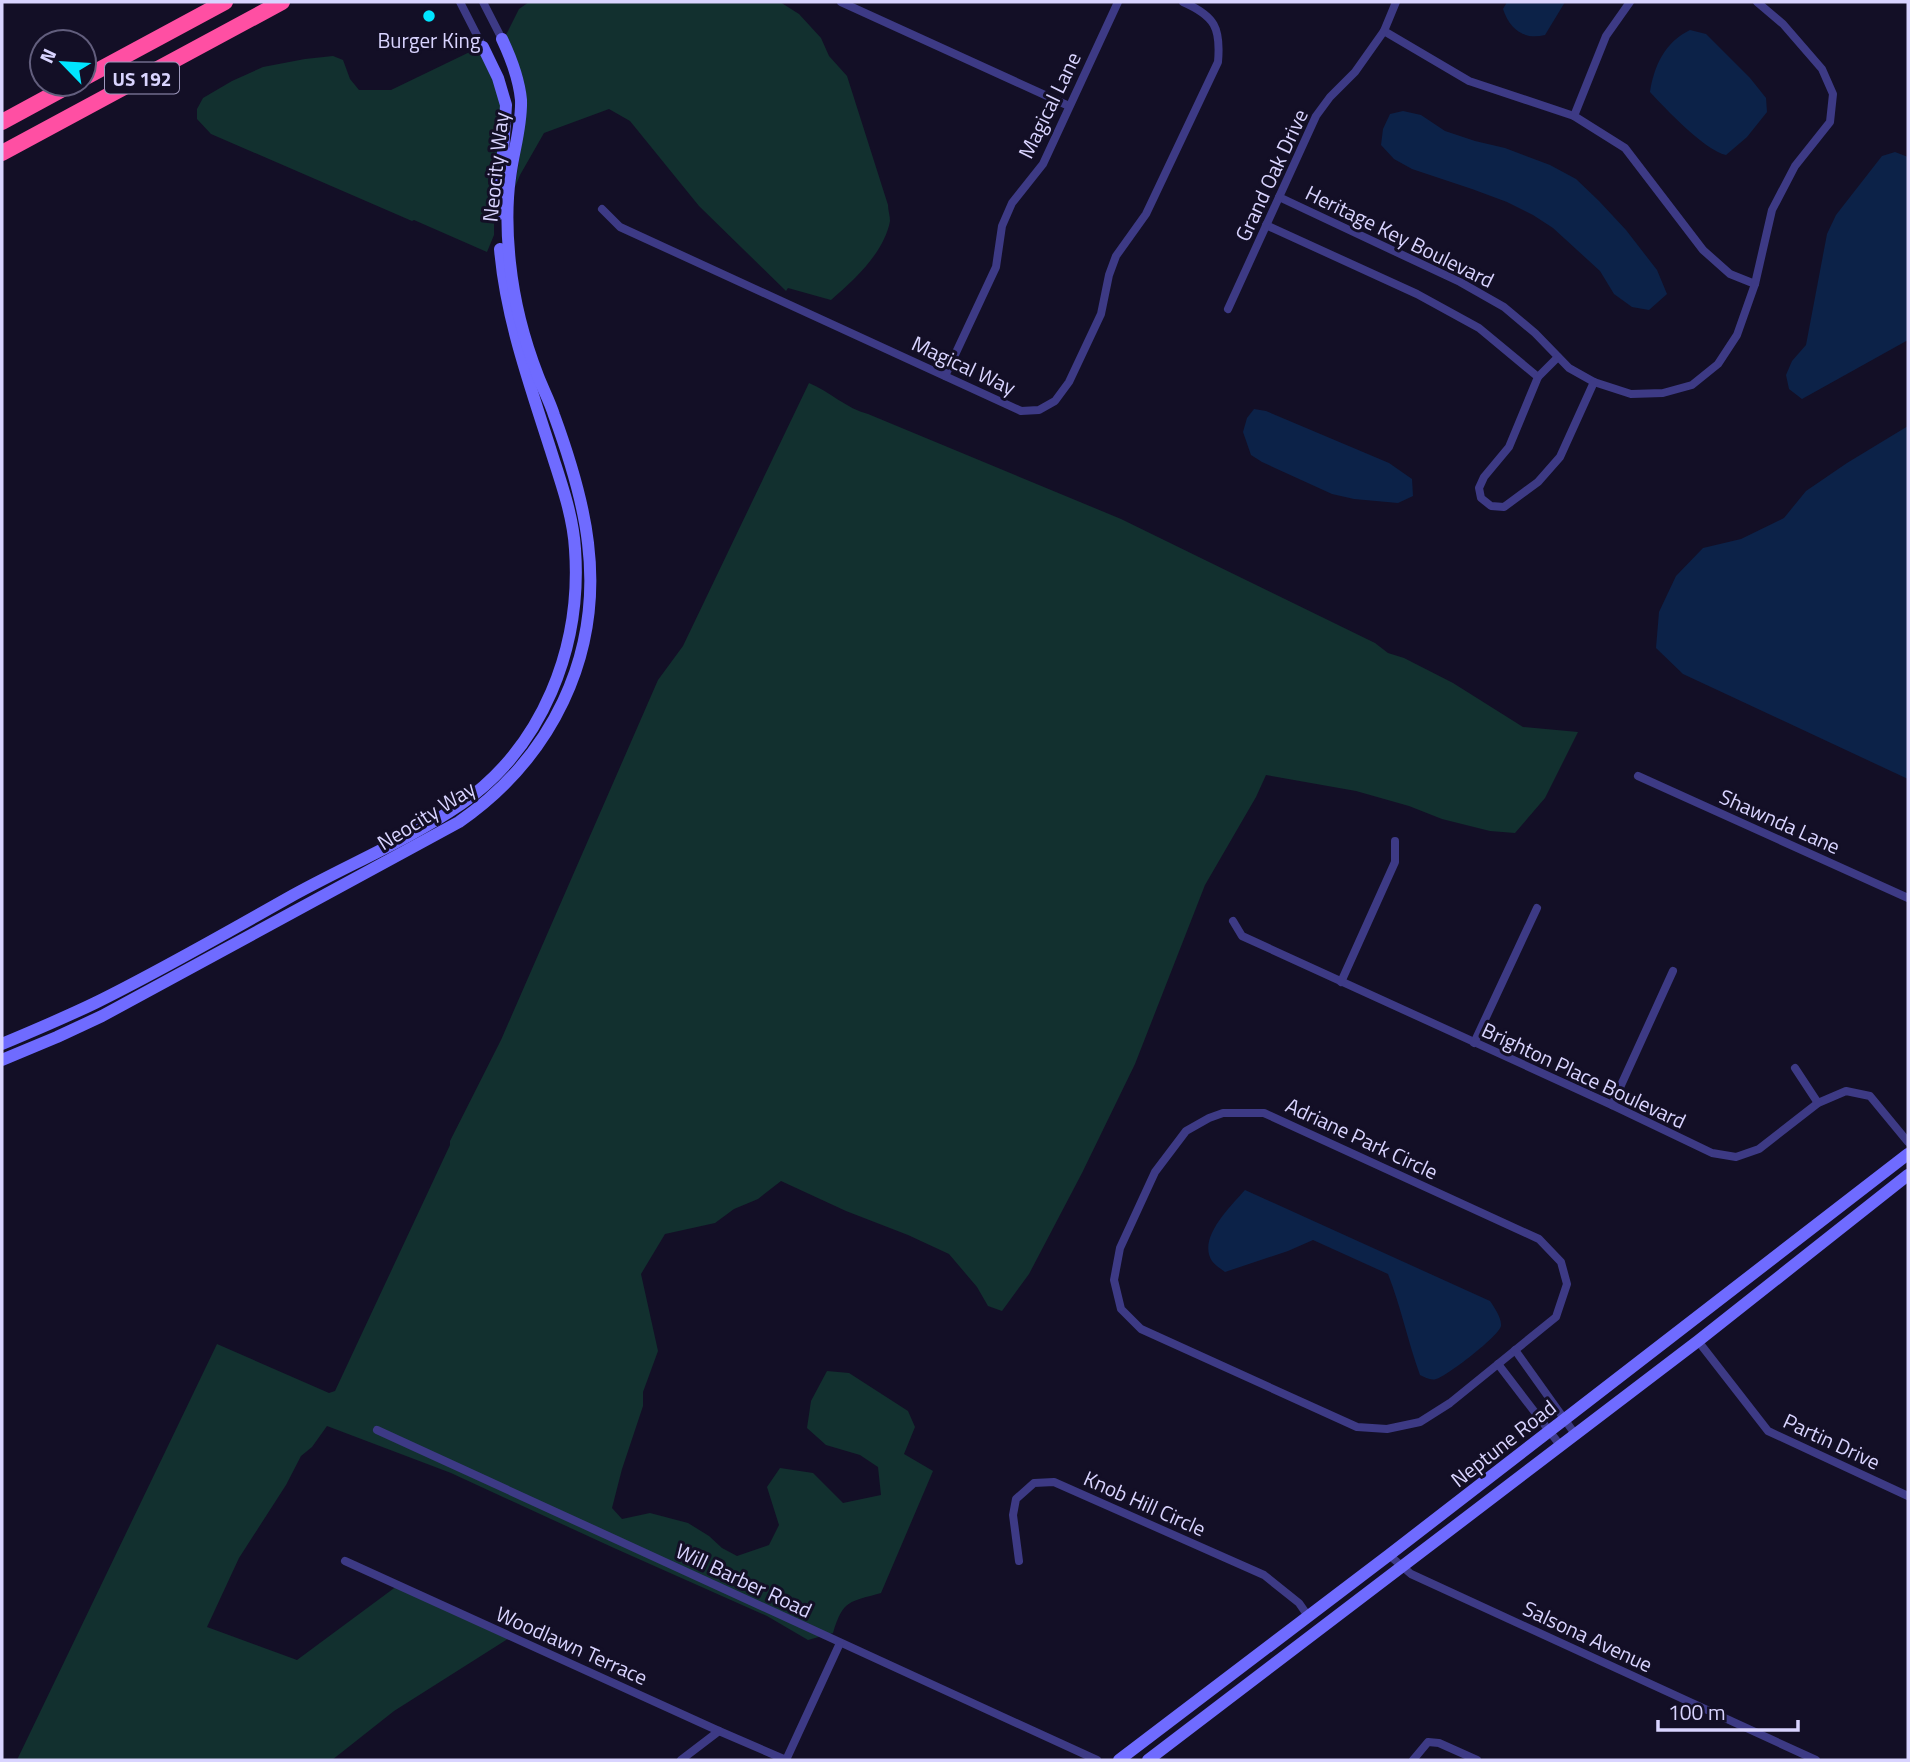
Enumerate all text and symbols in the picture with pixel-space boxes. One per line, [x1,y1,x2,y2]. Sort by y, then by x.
marker: Burger King [421,8,437,24]
place label: Burger King [377,24,481,56]
north arrow [28,28,98,98]
text: N [31,44,63,68]
street label: Magical Lane [1009,46,1089,164]
road number: US 192 [105,62,179,94]
street label: Grand Oak Drive [1226,104,1316,246]
street label: Neocity Way [473,110,517,224]
street label: Heritage Key Boulevard [1300,176,1500,296]
street label: Magical Way [907,327,1021,403]
street label: Neocity Way [371,772,481,858]
street label: Shawnda Lane [1714,780,1846,862]
street label: Brighton Place Boulevard [1477,1014,1691,1136]
street label: Adriane Park Circle [1281,1089,1443,1187]
street label: Neptune Road [1443,1392,1563,1494]
street label: Partin Drive [1778,1405,1886,1477]
street label: Knob Hill Circle [1079,1462,1211,1544]
street label: Will Barber Road [671,1534,817,1626]
street label: Salsona Avenue [1518,1592,1658,1680]
street label: Woodlawn Terrace [491,1597,653,1693]
scale bar [1658,1688,1798,1732]
text: 100 m [1668,1696,1725,1728]

